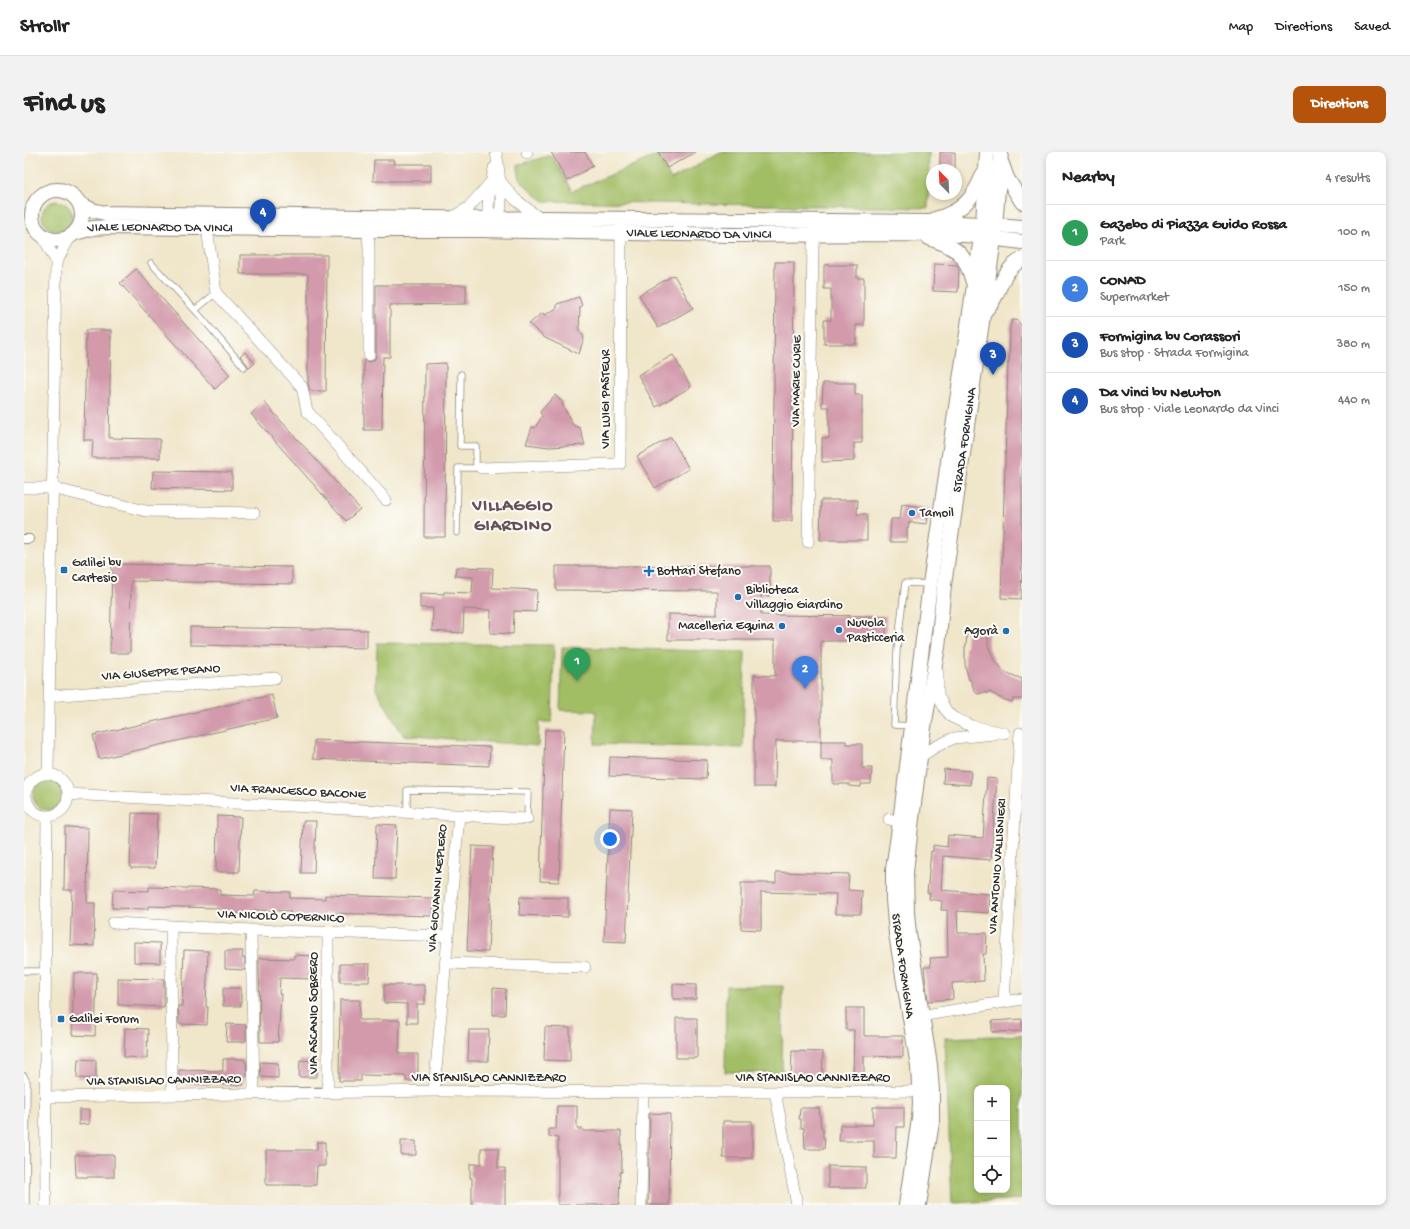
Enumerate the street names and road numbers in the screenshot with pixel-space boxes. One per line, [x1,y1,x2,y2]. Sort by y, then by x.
street label: VIALE LEONARDO DA VINCI [85,219,233,237]
street label: VIALE LEONARDO DA VINCI [625,225,772,243]
street label: VIA MARIE CURIE [789,334,805,428]
street label: VIA LUIGI PASTEUR [599,348,614,450]
street label: STRADA FORMIGINA [950,385,980,493]
street label: VIA GIUSEPPE PEANO [100,661,221,685]
street label: VIA FRANCESCO BACONE [229,781,367,803]
street label: VIA ANTONIO VALLISNIERI [986,798,1010,935]
street label: VIA GIOVANNI KEPLERO [425,823,451,954]
street label: VIA NICOLÒ COPERNICO [216,907,345,927]
street label: STRADA FORMIGINA [887,913,917,1021]
street label: VIA ASCANIO SOBRERO [307,952,322,1075]
street label: VIA STANISLAO CANNIZZARO [411,1071,567,1086]
street label: VIA STANISLAO CANNIZZARO [735,1071,891,1086]
street label: VIA STANISLAO CANNIZZARO [86,1072,242,1090]

